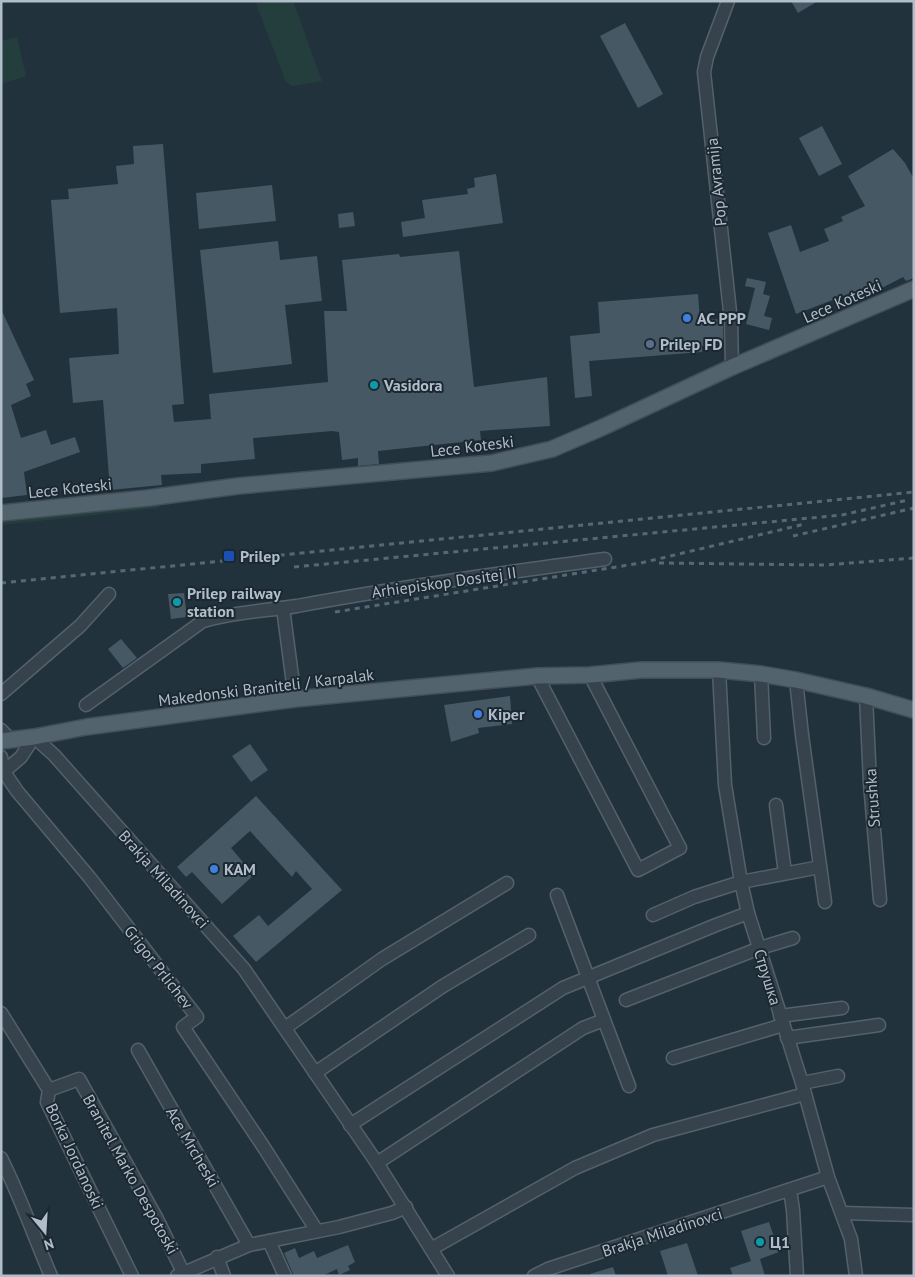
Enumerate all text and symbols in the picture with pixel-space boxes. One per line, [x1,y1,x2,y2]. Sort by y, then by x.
street label: Pop Avramija [701,137,731,227]
street label: Lece Koteski [799,275,885,327]
place label: АС РРР [697,308,746,328]
marker: АС РРР [681,312,693,324]
place label: Prilep FD [660,334,723,354]
marker: Prilep FD [644,338,656,350]
place label: Vasidora [383,375,443,395]
marker: Vasidora [368,379,380,391]
street label: Lece Koteski [429,431,515,461]
street label: Lece Koteski [27,474,113,502]
place label: Prilep [240,546,280,566]
marker: Prilep [222,549,236,563]
street label: Arhiepiskop Dositej II [370,562,518,602]
place label: Prilep railway station [187,583,281,621]
marker: Prilep railway station [171,596,183,608]
street label: Makedonski Braniteli / Karpalak [157,664,375,710]
place label: Kiper [488,704,525,724]
marker: Kiper [472,708,484,720]
street label: Strushka [860,768,884,828]
street label: Brakja Miladinovci [115,826,213,932]
place label: KAM [224,859,256,879]
marker: KAM [208,863,220,875]
street label: Grigor Prlichev [120,921,198,1013]
street label: Струшка [750,946,786,1008]
street label: Branitel Marko Despotoski [79,1091,183,1257]
street label: Borka Jordanoski [42,1100,108,1212]
street label: Ace Mrcheski [162,1103,224,1191]
street label: Brakja Miladinovci [599,1203,725,1261]
north arrow [20,1207,70,1257]
place label: Ц1 [770,1232,790,1252]
text: N [42,1234,56,1254]
marker: Ц1 [754,1236,766,1248]

